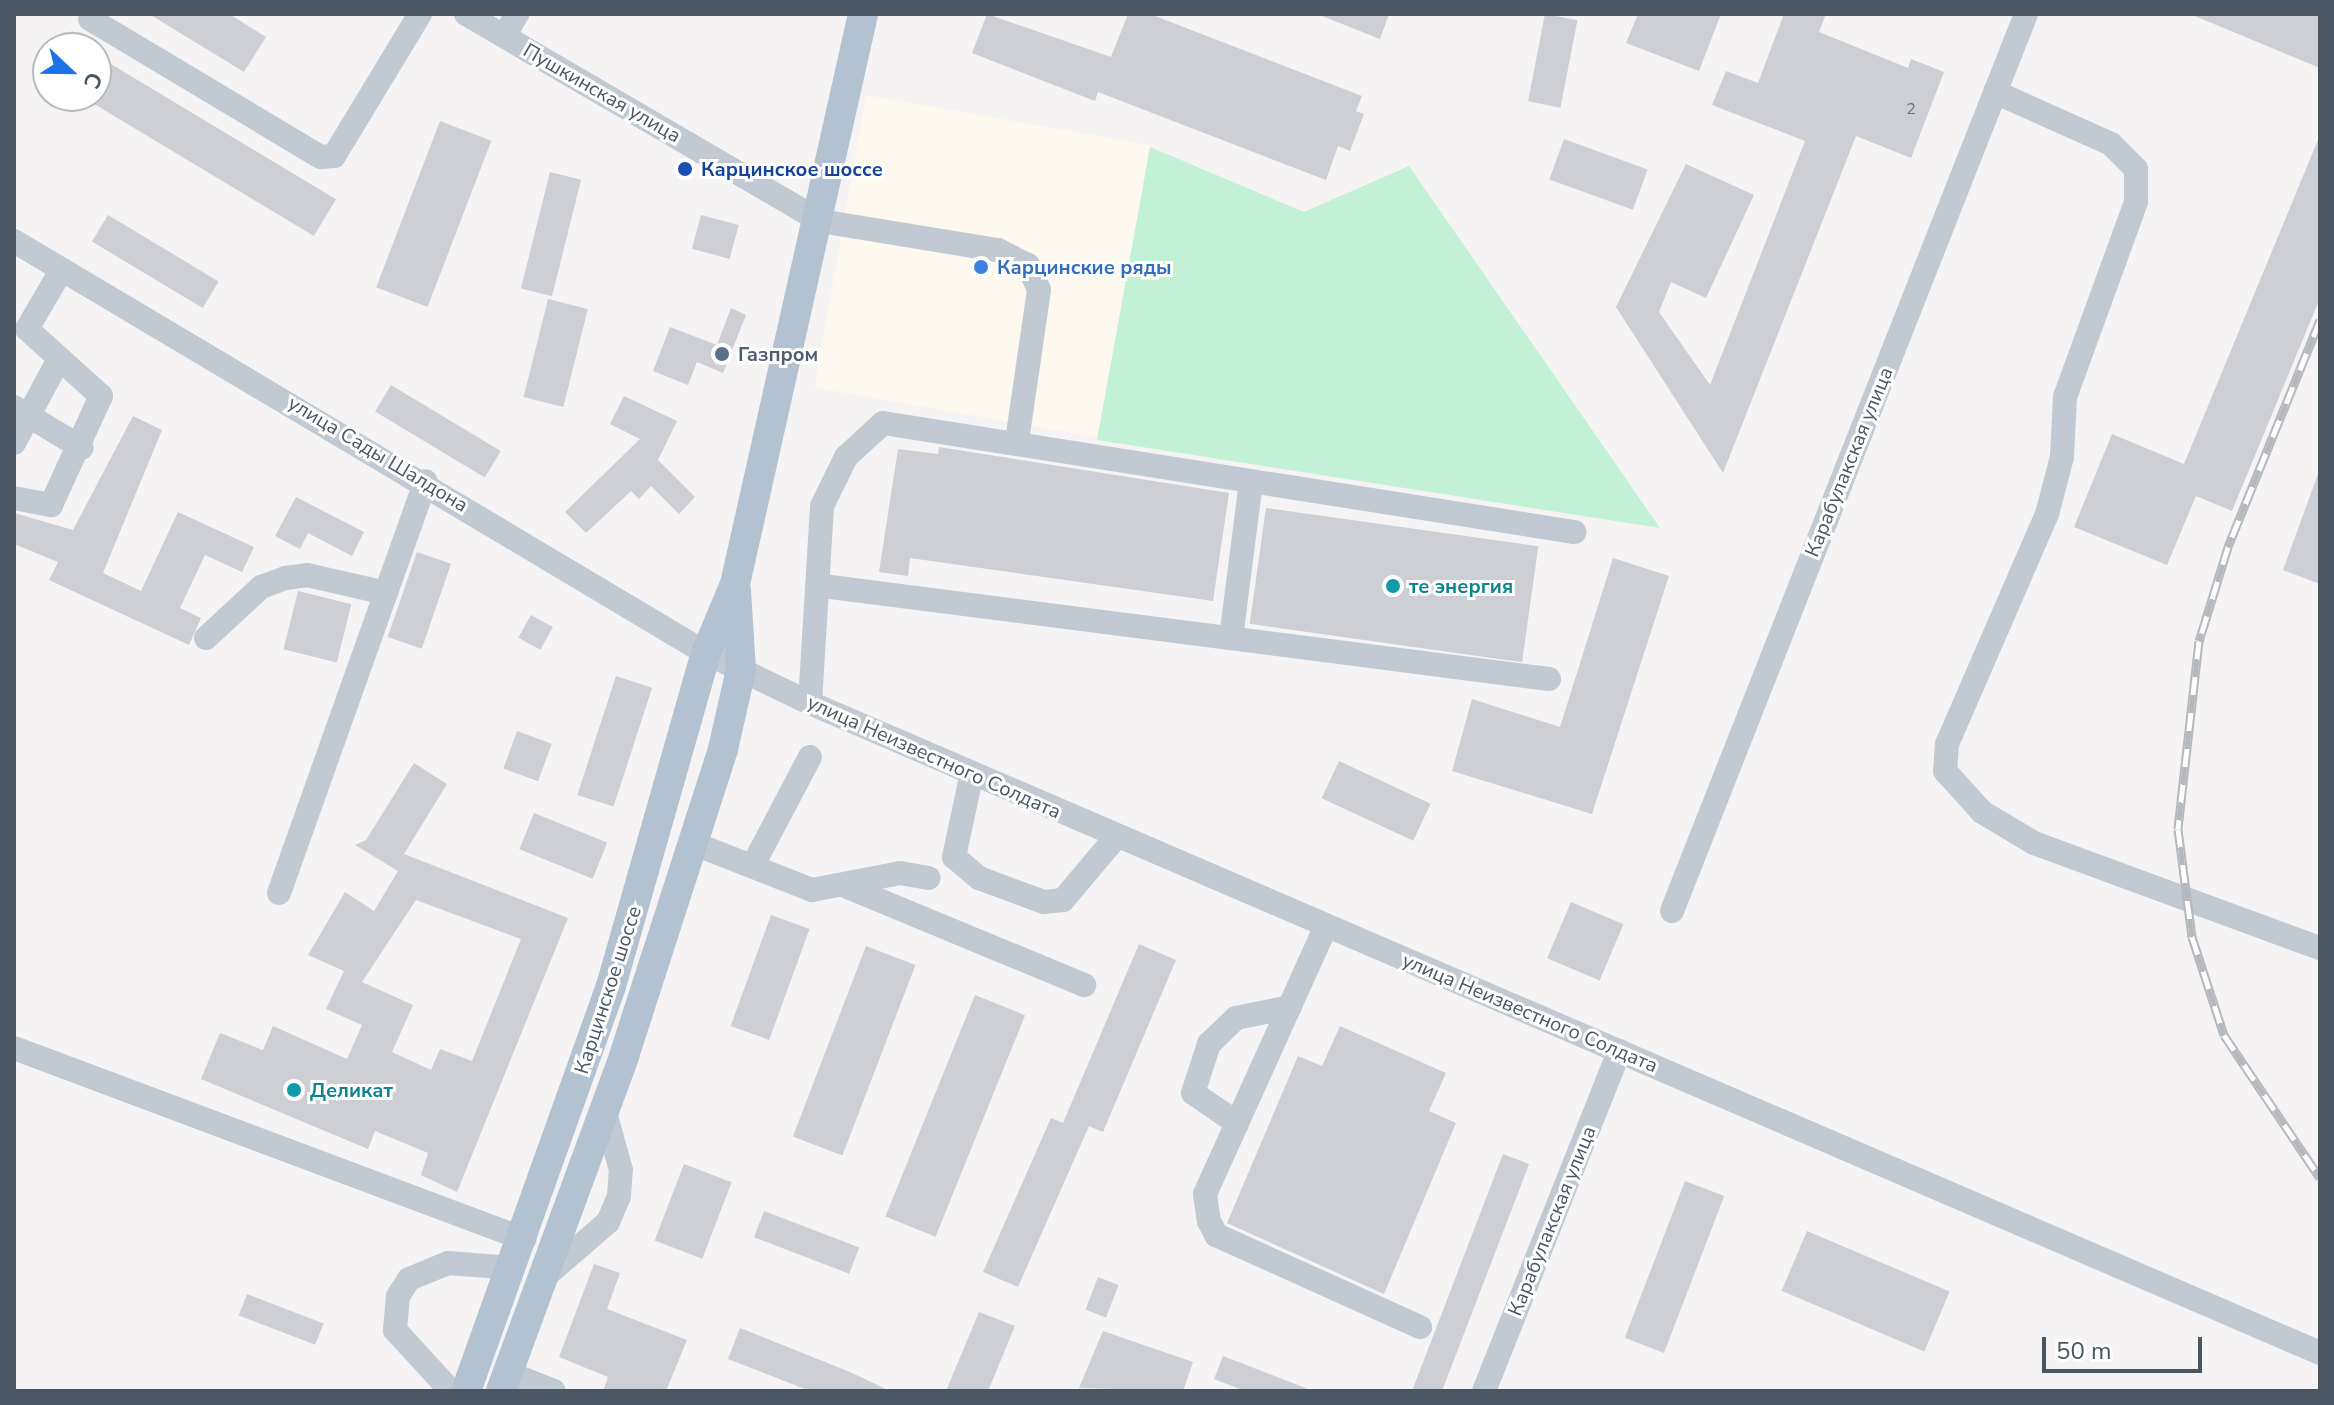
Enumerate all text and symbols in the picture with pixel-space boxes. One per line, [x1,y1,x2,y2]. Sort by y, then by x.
north arrow [32,32,112,112]
street label: Пушкинская улица [519,38,685,148]
text: С [76,68,109,93]
house number: 2 [1906,99,1916,119]
place label: Карцинское шоссе [701,157,883,181]
marker: Карцинское шоссе [676,160,694,178]
place label: Карцинские ряды [997,255,1172,279]
marker: Карцинские ряды [972,258,990,276]
place label: Газпром [738,342,818,366]
marker: Газпром [713,345,731,363]
street label: Карабулакская улица [1800,364,1898,560]
street label: улица Сады Шалдона [284,391,472,517]
place label: те энергия [1409,574,1513,598]
marker: те энергия [1384,577,1402,595]
street label: улица Неизвестного Солдата [803,690,1065,824]
street label: Карцинское шоссе [570,903,646,1077]
street label: улица Неизвестного Солдата [1399,948,1661,1078]
place label: Деликат [310,1078,393,1102]
marker: Деликат [285,1081,303,1099]
street label: Карабулакская улица [1503,1123,1601,1319]
scale bar [2046,1321,2206,1371]
text: 50 m [2056,1335,2112,1367]

